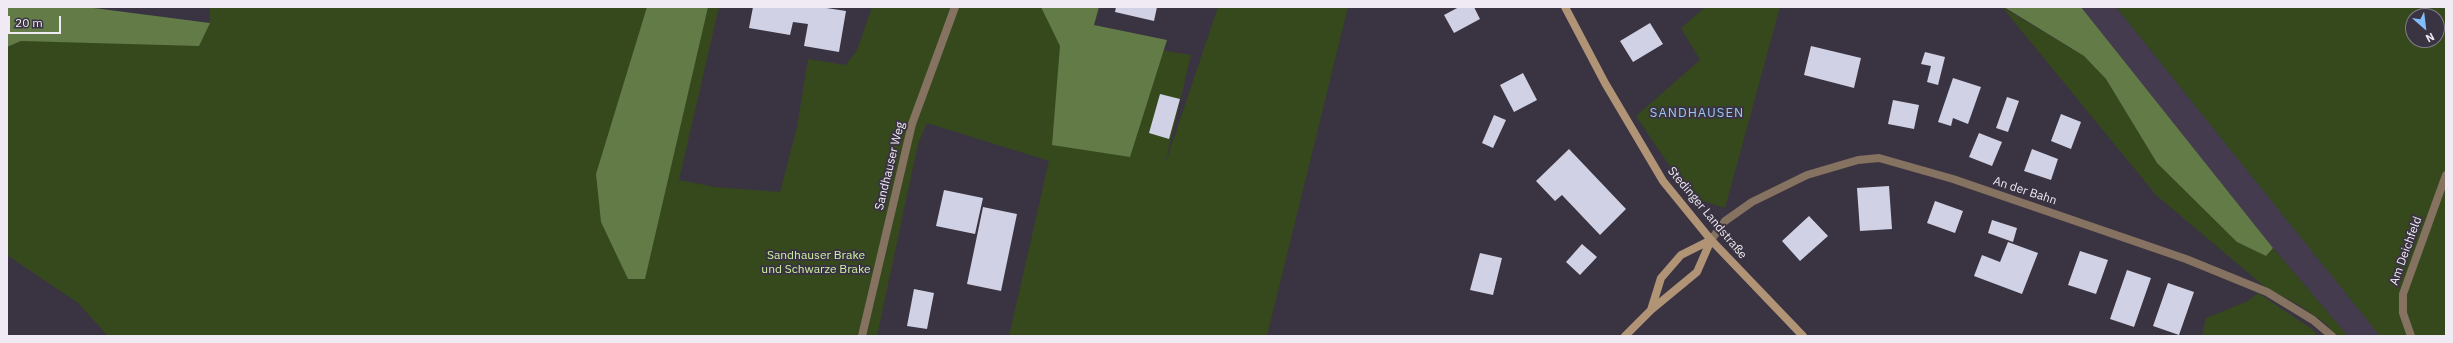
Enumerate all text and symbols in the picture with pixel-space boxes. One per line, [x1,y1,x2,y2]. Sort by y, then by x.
scale bar [10,8,63,34]
north arrow [2405,8,2445,48]
text: 20 m [15,15,43,30]
text: N [2423,30,2437,46]
district label: SANDHAUSEN [1650,105,1744,121]
street label: Sandhauser Weg [872,120,908,212]
street label: Stedinger Landstraße [1664,164,1750,262]
street label: An der Bahn [1991,174,2059,208]
street label: Am Deichfeld [2387,215,2425,287]
park label: Sandhauser Brake und Schwarze Brake [761,249,871,277]

